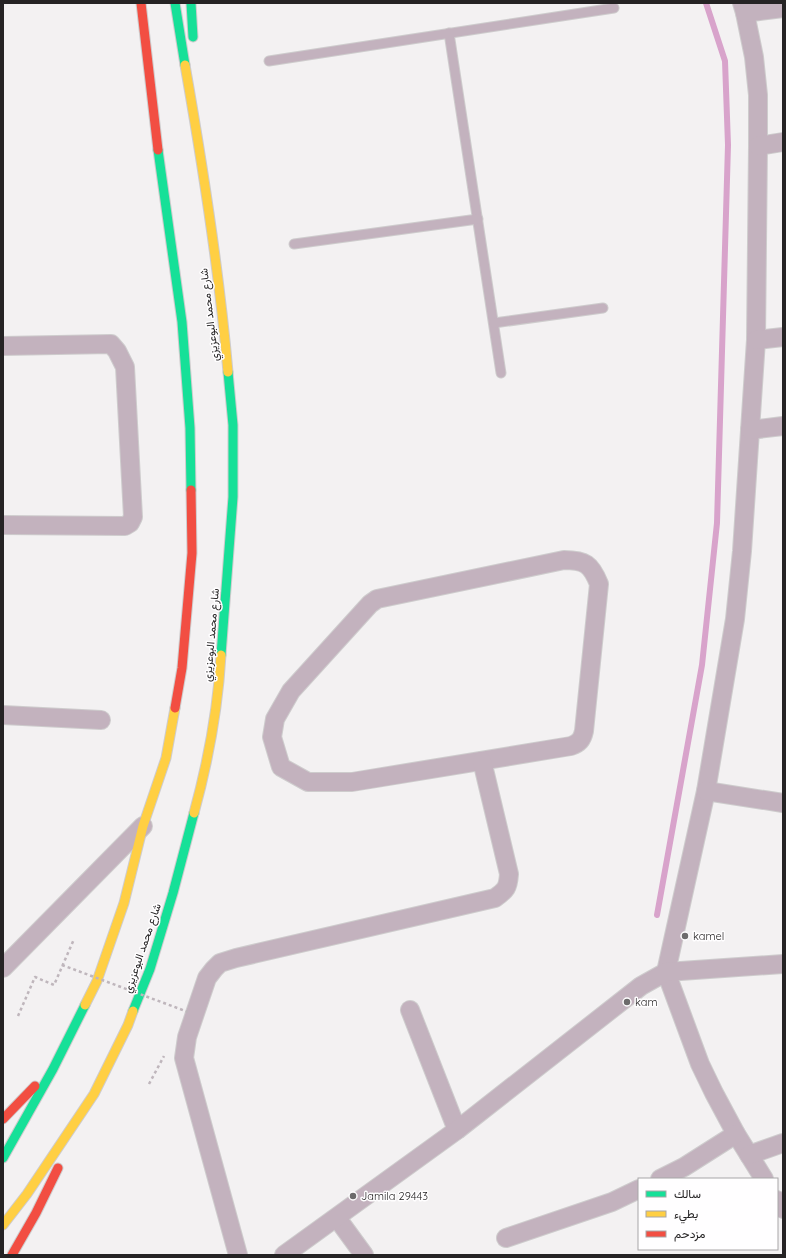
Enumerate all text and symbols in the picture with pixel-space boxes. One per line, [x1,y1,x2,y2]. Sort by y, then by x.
street label: شارع محمد البوعزيزي [196,267,225,362]
street label: شارع محمد البوعزيزي [200,587,225,683]
street label: شارع محمد البوعزيزي [120,901,167,996]
place label: kamel [693,929,724,943]
marker: kamel [680,931,690,941]
place label: kam [635,995,658,1009]
marker: kam [622,997,632,1007]
legend [638,1178,778,1250]
text: سالك [674,1186,701,1201]
place label: Jamila 29443 [361,1189,428,1203]
marker: Jamila 29443 [348,1191,358,1201]
text: بطيء [674,1206,698,1224]
text: مزدحم [674,1226,705,1242]

